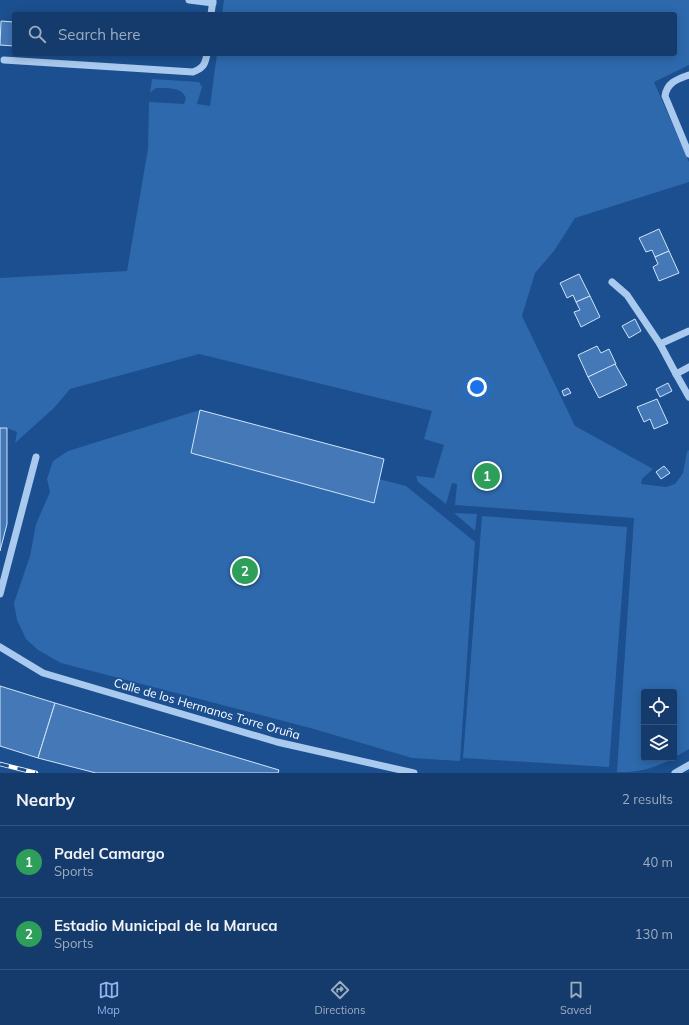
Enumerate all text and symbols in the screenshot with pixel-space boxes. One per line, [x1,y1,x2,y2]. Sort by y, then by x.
search box [12,12,677,56]
icon: search [26,23,48,45]
text: Search here [58,25,140,44]
your location [467,377,487,397]
pin: 1 [474,461,500,491]
pin: 2 [232,556,258,586]
street label: Calle de los Hermanos Torre Oruña [112,675,302,742]
map controls [641,689,677,761]
button: locate [641,689,677,725]
button: layers [641,725,677,761]
text: Nearby [16,789,75,810]
text: 2 results [622,791,673,807]
text: Padel Camargo [54,844,165,863]
text: 1 [25,854,33,870]
text: 40 m [643,854,673,870]
text: Sports [54,863,93,879]
text: Estadio Municipal de la Maruca [54,916,278,935]
text: 2 [25,926,33,942]
text: 130 m [635,926,673,942]
text: Sports [54,935,93,951]
tab: Map [97,979,120,1017]
tab: Directions [315,979,365,1017]
tab: Saved [560,979,592,1017]

